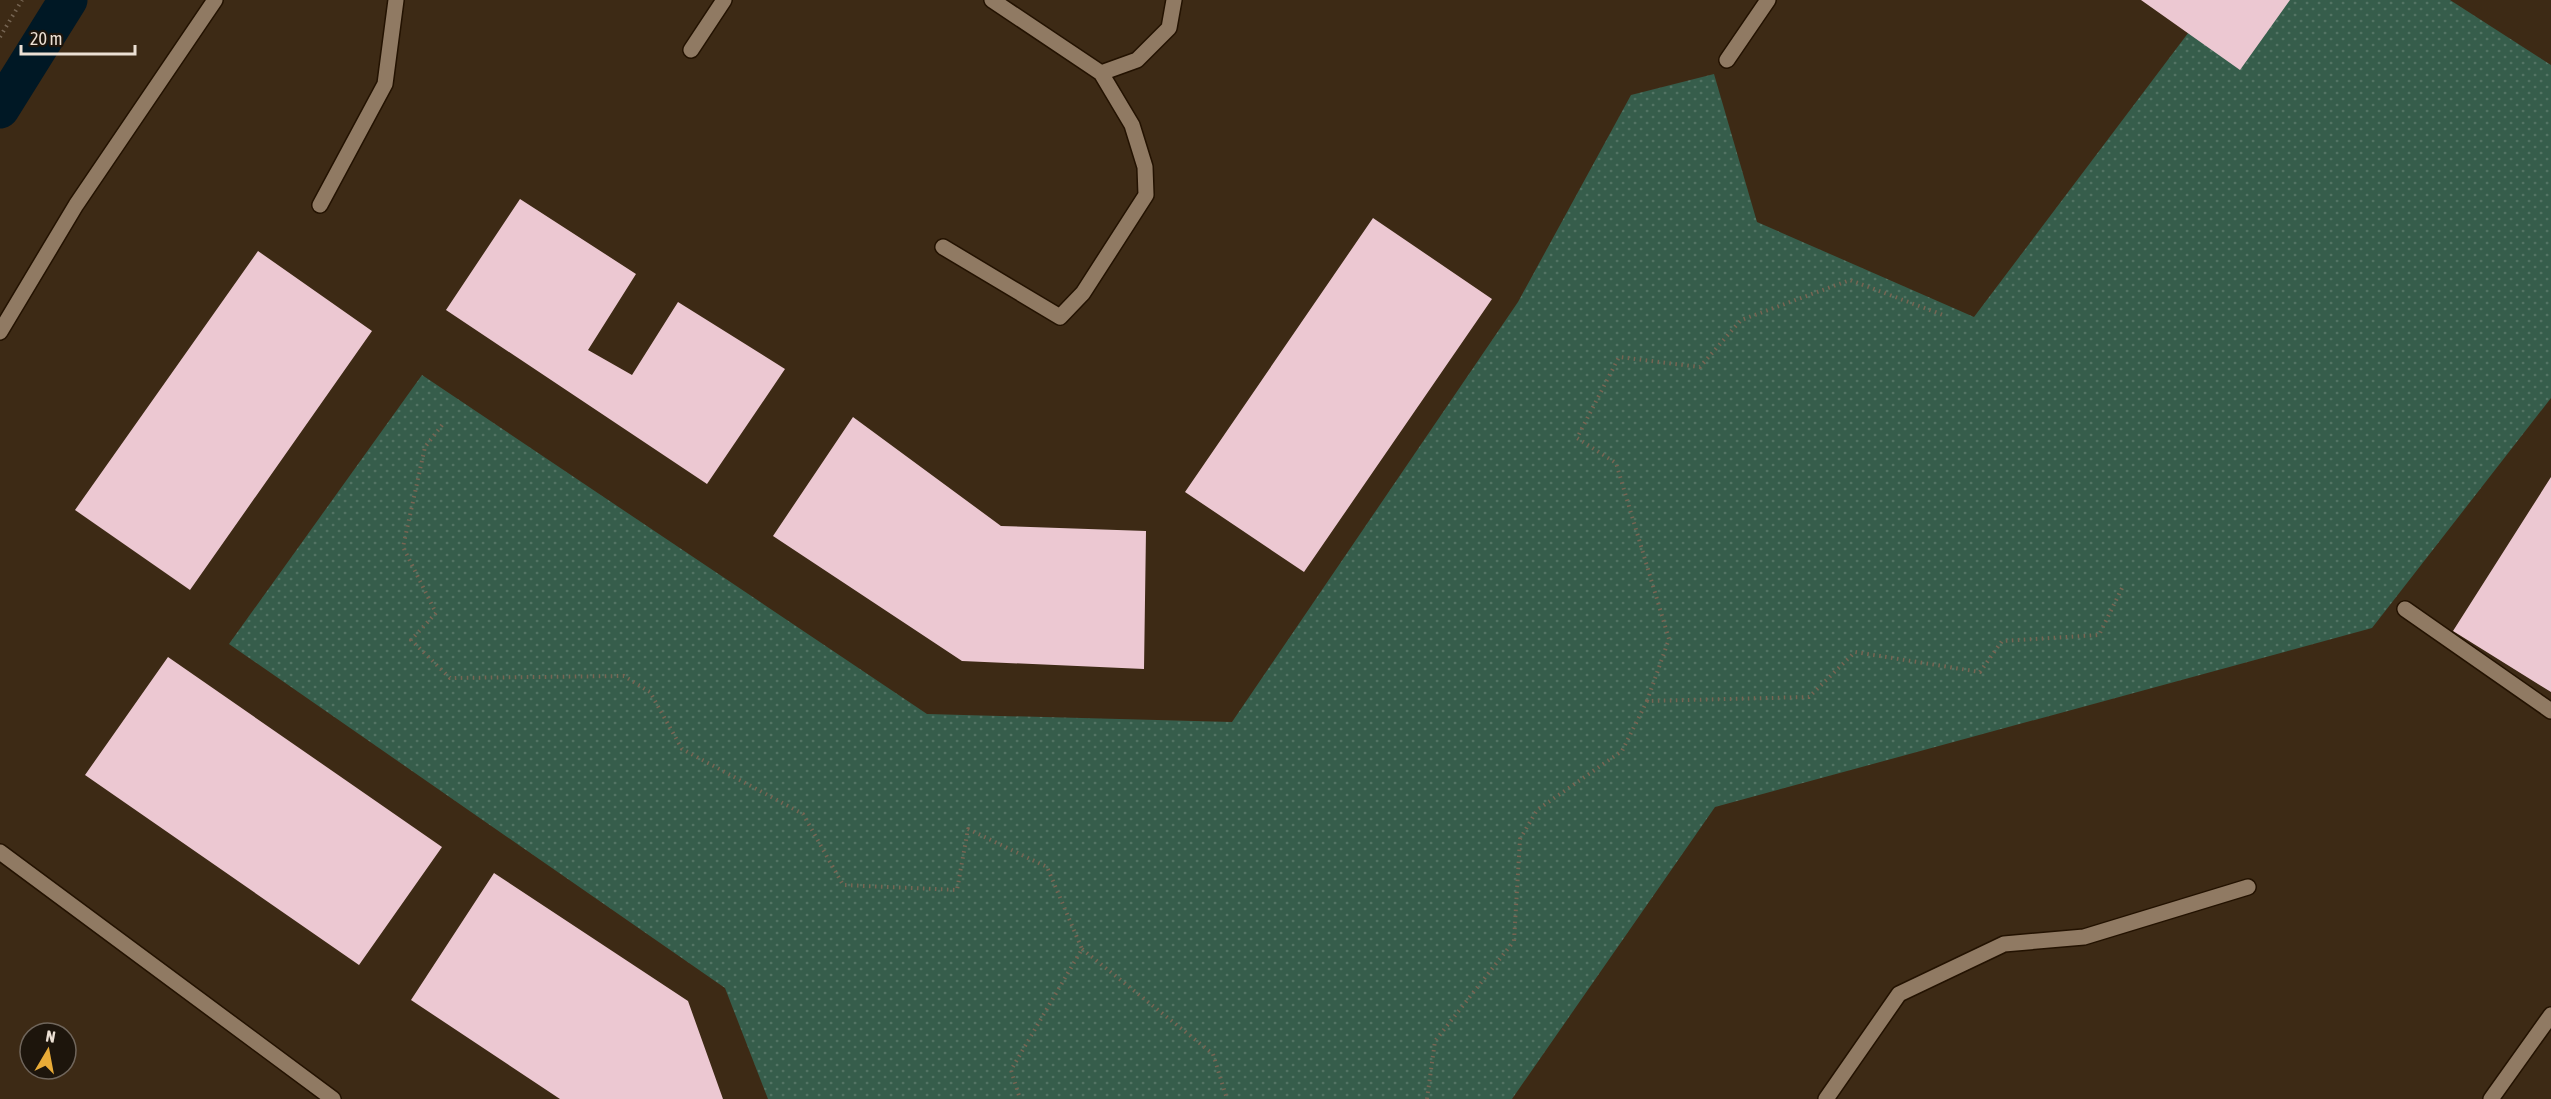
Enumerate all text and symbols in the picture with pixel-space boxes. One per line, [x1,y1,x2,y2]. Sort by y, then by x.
scale bar [21,18,135,56]
text: 20 m [30,28,62,49]
north arrow [18,1021,78,1081]
text: N [44,1027,57,1046]

